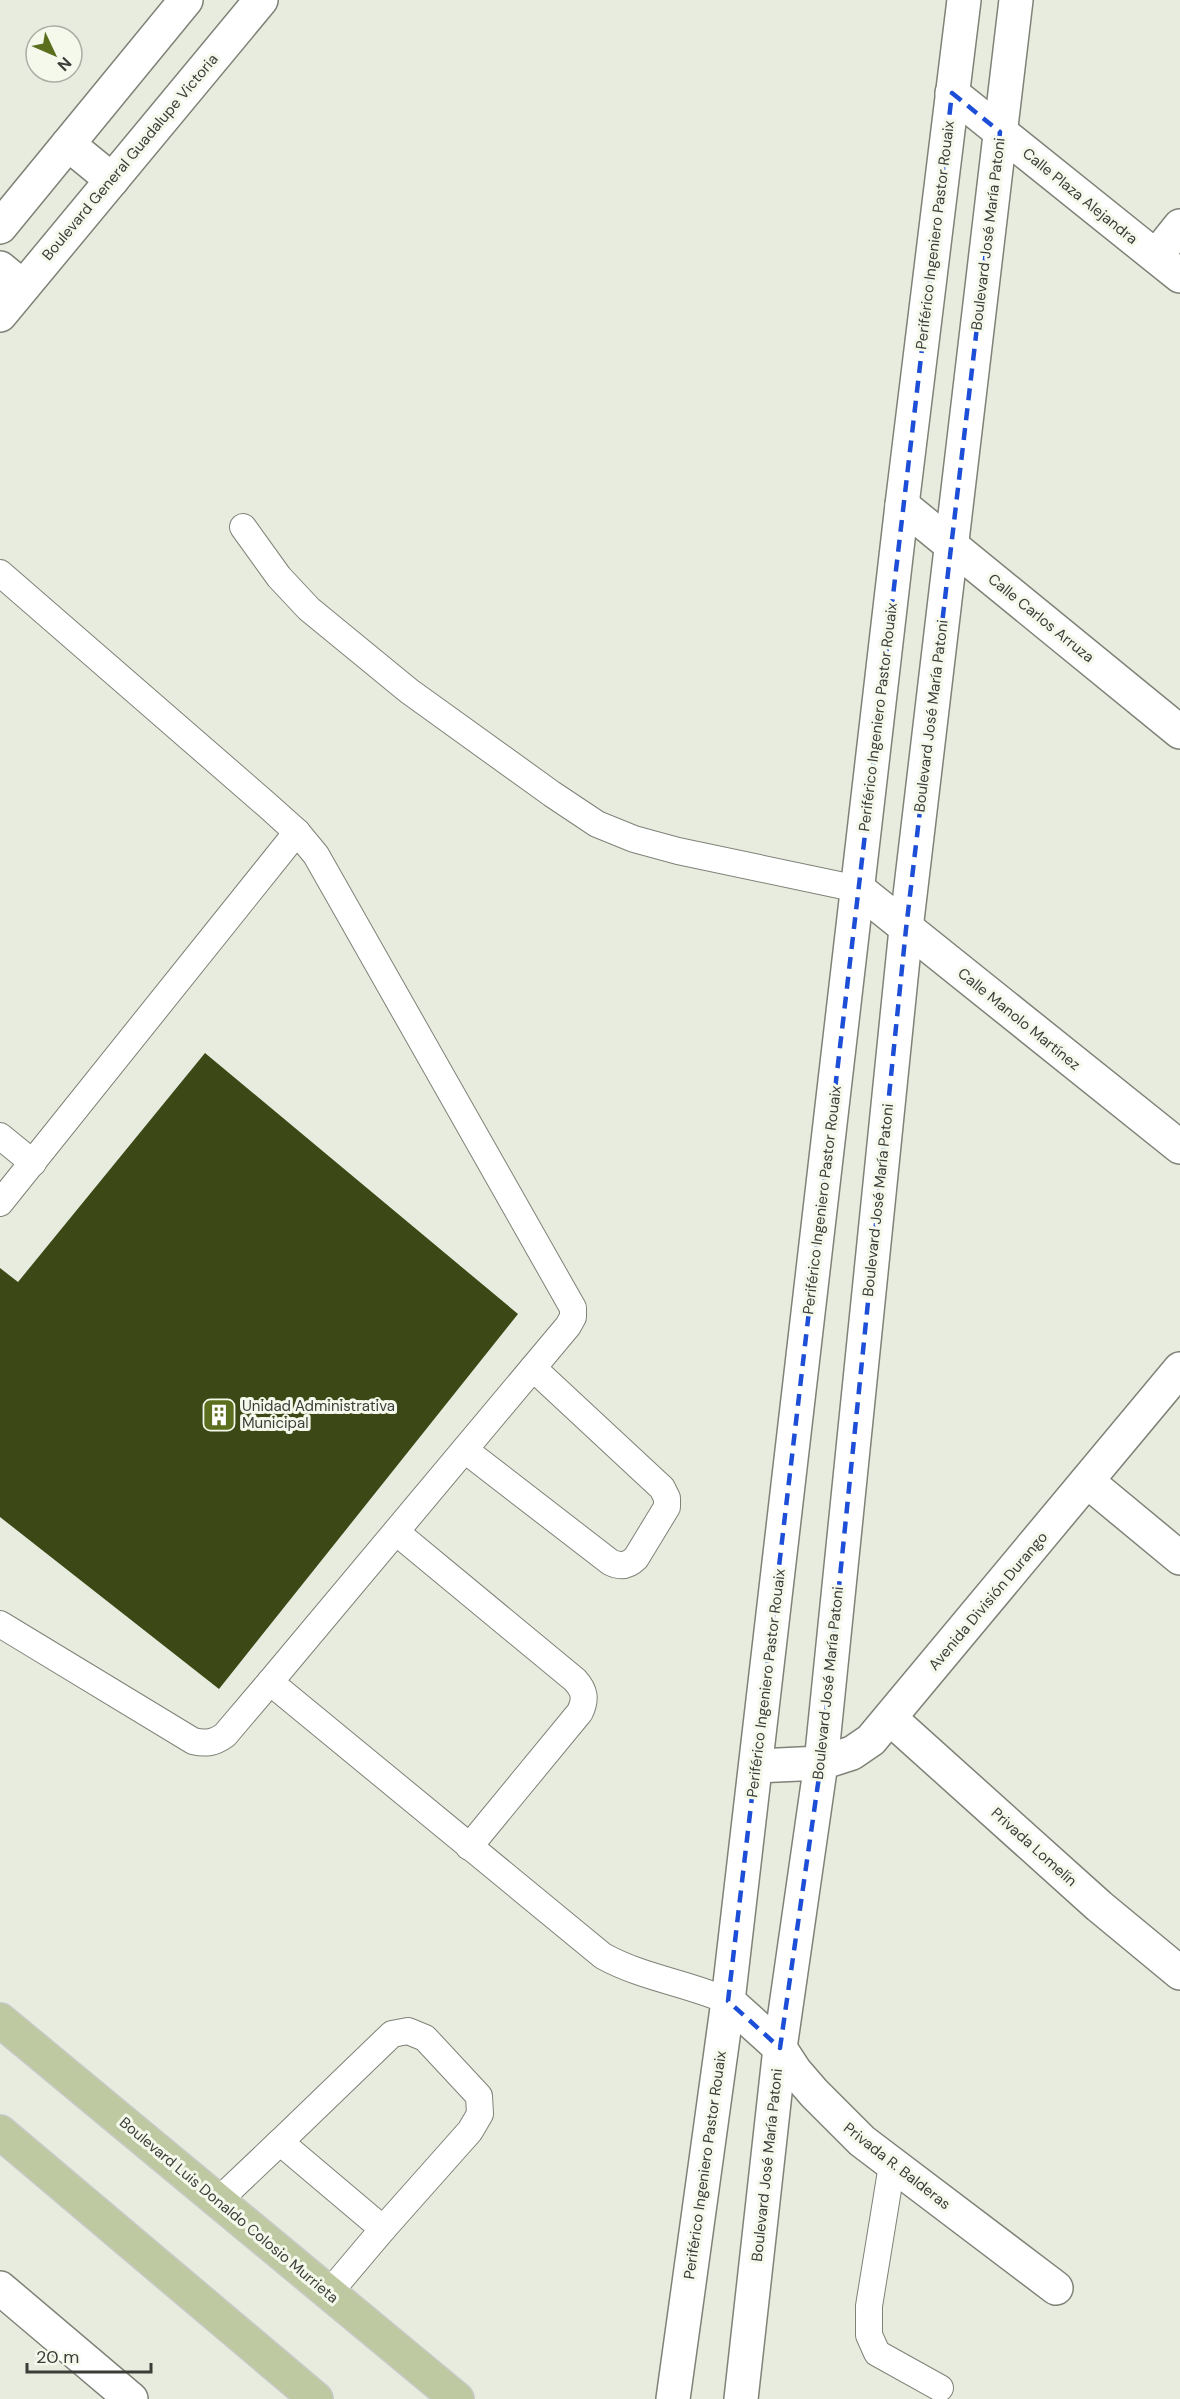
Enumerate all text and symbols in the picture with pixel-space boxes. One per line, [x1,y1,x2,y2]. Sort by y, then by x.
north arrow [24,24,84,84]
street label: Boulevard General Guadalupe Victoria [38,49,222,265]
text: N [53,53,76,76]
street label: Periférico Ingeniero Pastor Rouaix [911,119,959,351]
street label: Boulevard José María Patoni [966,137,1010,331]
street label: Calle Plaza Alejandra [1018,143,1142,249]
street label: Calle Carlos Arruza [984,569,1098,667]
street label: Periférico Ingeniero Pastor Rouaix [854,601,902,833]
street label: Boulevard José María Patoni [909,619,953,813]
street label: Calle Manolo Martínez [954,963,1085,1075]
street label: Periférico Ingeniero Pastor Rouaix [798,1084,846,1316]
street label: Boulevard José María Patoni [858,1103,898,1297]
place label: Unidad Administrativa Municipal [242,1396,395,1433]
building icon: Unidad Administrativa Municipal [201,1397,237,1433]
street label: Avenida División Durango [924,1527,1052,1675]
street label: Periférico Ingeniero Pastor Rouaix [742,1567,790,1799]
street label: Boulevard José María Patoni [808,1586,848,1780]
street label: Privada Lomelín [987,1803,1081,1891]
street label: Periférico Ingeniero Pastor Rouaix [679,2049,731,2280]
street label: Boulevard José María Patoni [747,2068,787,2262]
street label: Boulevard Luis Donaldo Colosio Murrieta [115,2112,343,2308]
street label: Privada R. Balderas [839,2118,955,2214]
scale bar [27,2336,152,2374]
text: 20 m [36,2345,79,2369]

